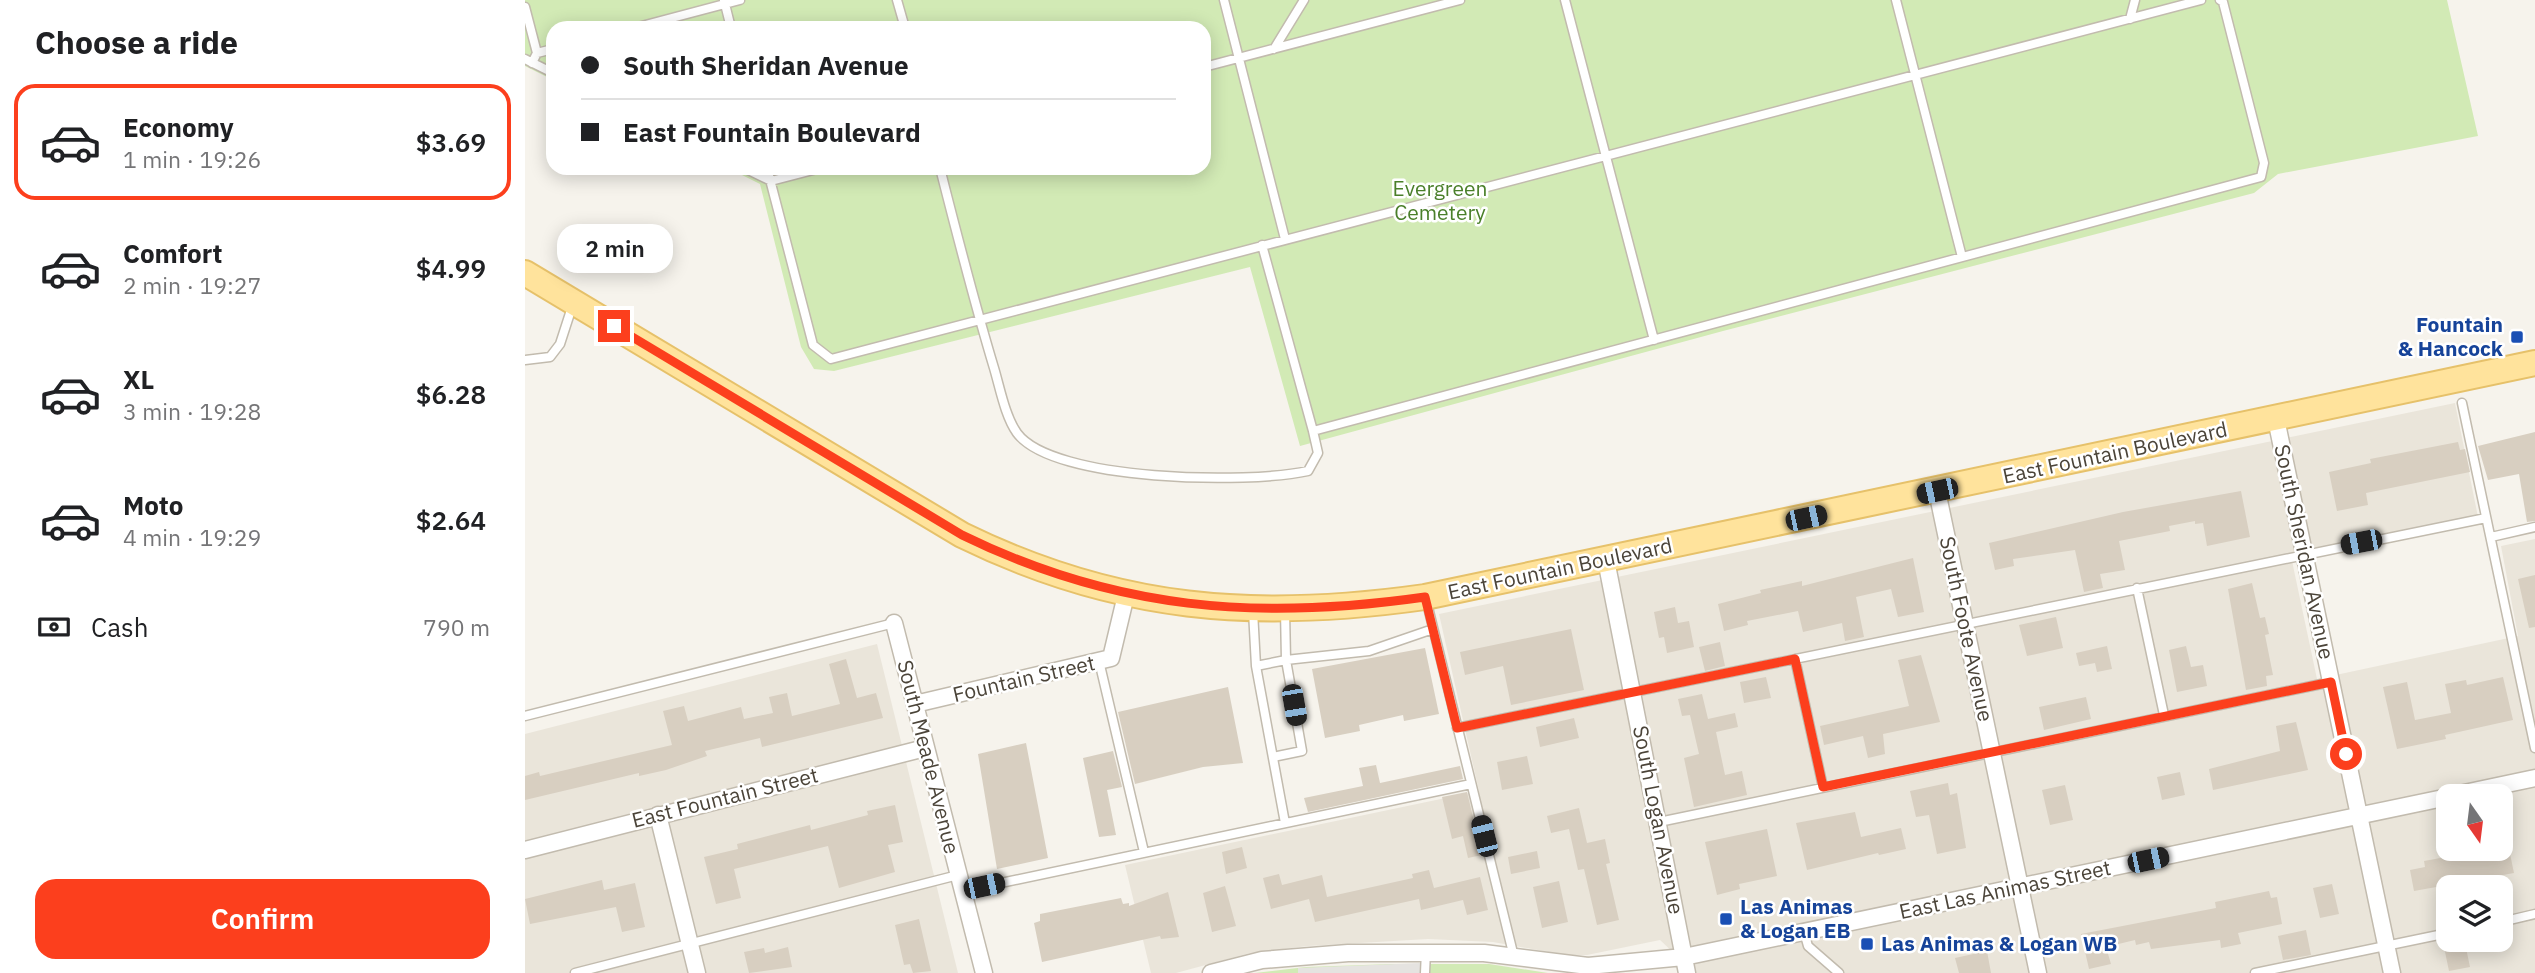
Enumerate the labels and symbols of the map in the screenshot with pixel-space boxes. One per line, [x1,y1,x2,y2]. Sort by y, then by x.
park label: Evergreen Cemetery [1393,174,1487,226]
callout: 2 min [556,224,672,274]
route end [598,310,630,342]
place label: Fountain & Hancock [2398,310,2504,362]
marker: Fountain & Hancock [2509,329,2525,345]
street label: East Fountain Boulevard [2000,415,2230,490]
street label: South Sheridan Avenue [2269,442,2341,662]
car [1915,476,1960,506]
car [1784,503,1829,533]
car [2339,528,2384,556]
street label: East Fountain Boulevard [1445,531,1675,606]
street label: South Foote Avenue [1934,534,2000,724]
street label: Fountain Street [950,648,1098,708]
street label: South Meade Avenue [891,657,967,857]
car [1281,682,1308,728]
street label: South Logan Avenue [1627,723,1691,916]
route start [2330,738,2362,770]
street label: East Fountain Street [629,760,821,834]
north arrow [2436,784,2513,861]
car [1469,813,1500,859]
car [2126,845,2171,875]
street label: East Las Animas Street [1896,853,2113,925]
car [962,871,1007,901]
place label: Las Animas & Logan EB [1740,892,1853,944]
marker: Las Animas & Logan EB [1718,911,1734,927]
place label: Las Animas & Logan WB [1881,929,2117,957]
marker: Las Animas & Logan WB [1859,936,1875,952]

